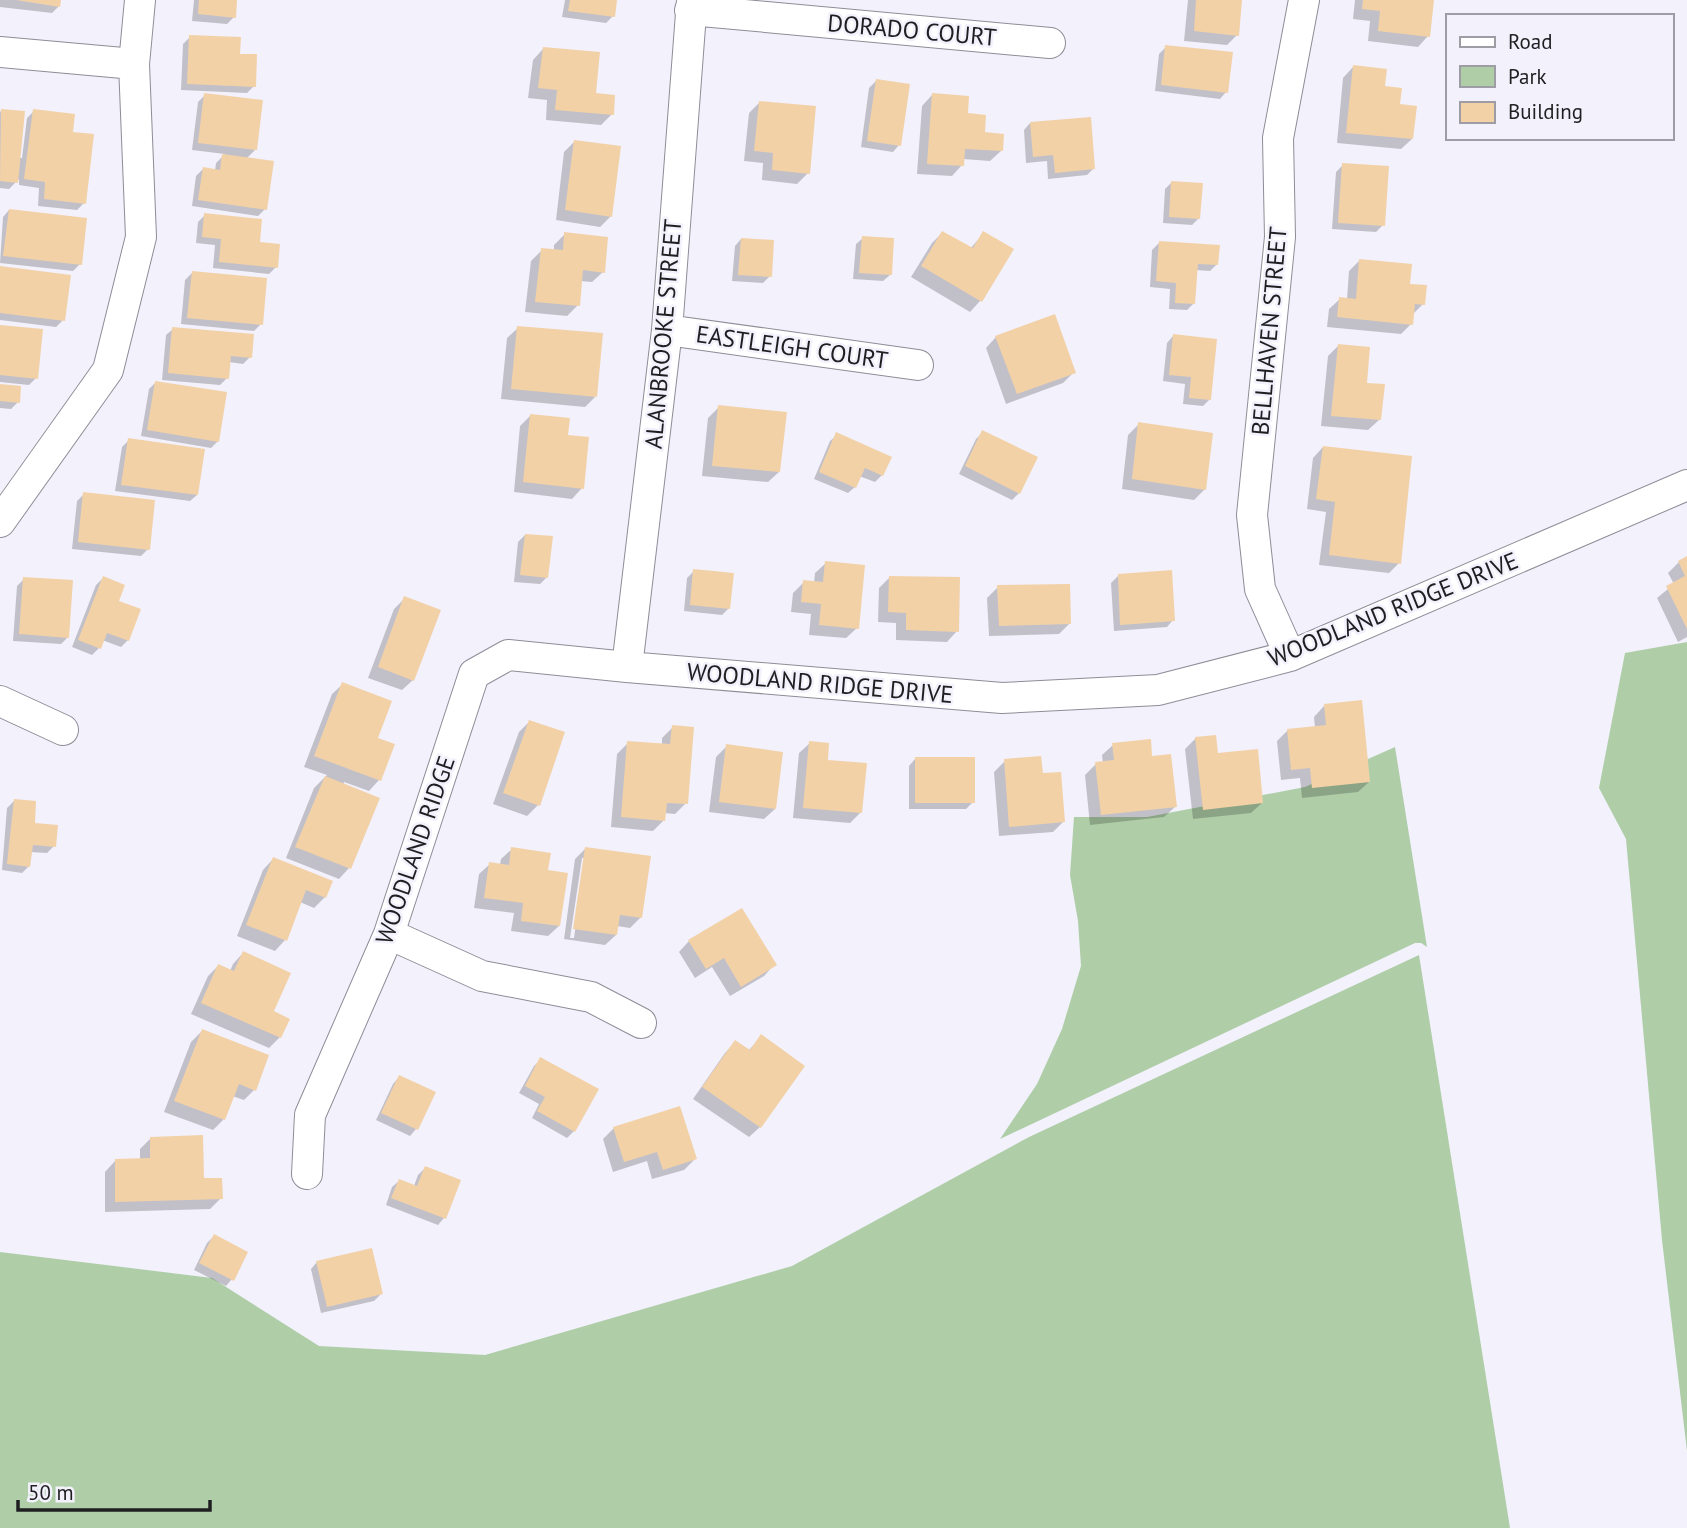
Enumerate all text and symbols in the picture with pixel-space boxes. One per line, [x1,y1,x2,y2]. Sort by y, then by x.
street label: DORADO COURT [826,7,998,53]
legend [1446,14,1673,140]
text: Road [1508,28,1552,55]
text: Park [1508,63,1547,90]
text: Building [1508,98,1583,125]
street label: ALANBROOKE STREET [638,218,688,450]
street label: BELLHAVEN STREET [1244,225,1294,437]
street label: EASTLEIGH COURT [694,318,890,376]
street label: WOODLAND RIDGE DRIVE [1263,545,1523,673]
street label: WOODLAND RIDGE DRIVE [686,656,954,710]
street label: WOODLAND RIDGE [368,752,462,948]
scale bar [18,1468,210,1512]
text: 50 m [28,1479,74,1506]

